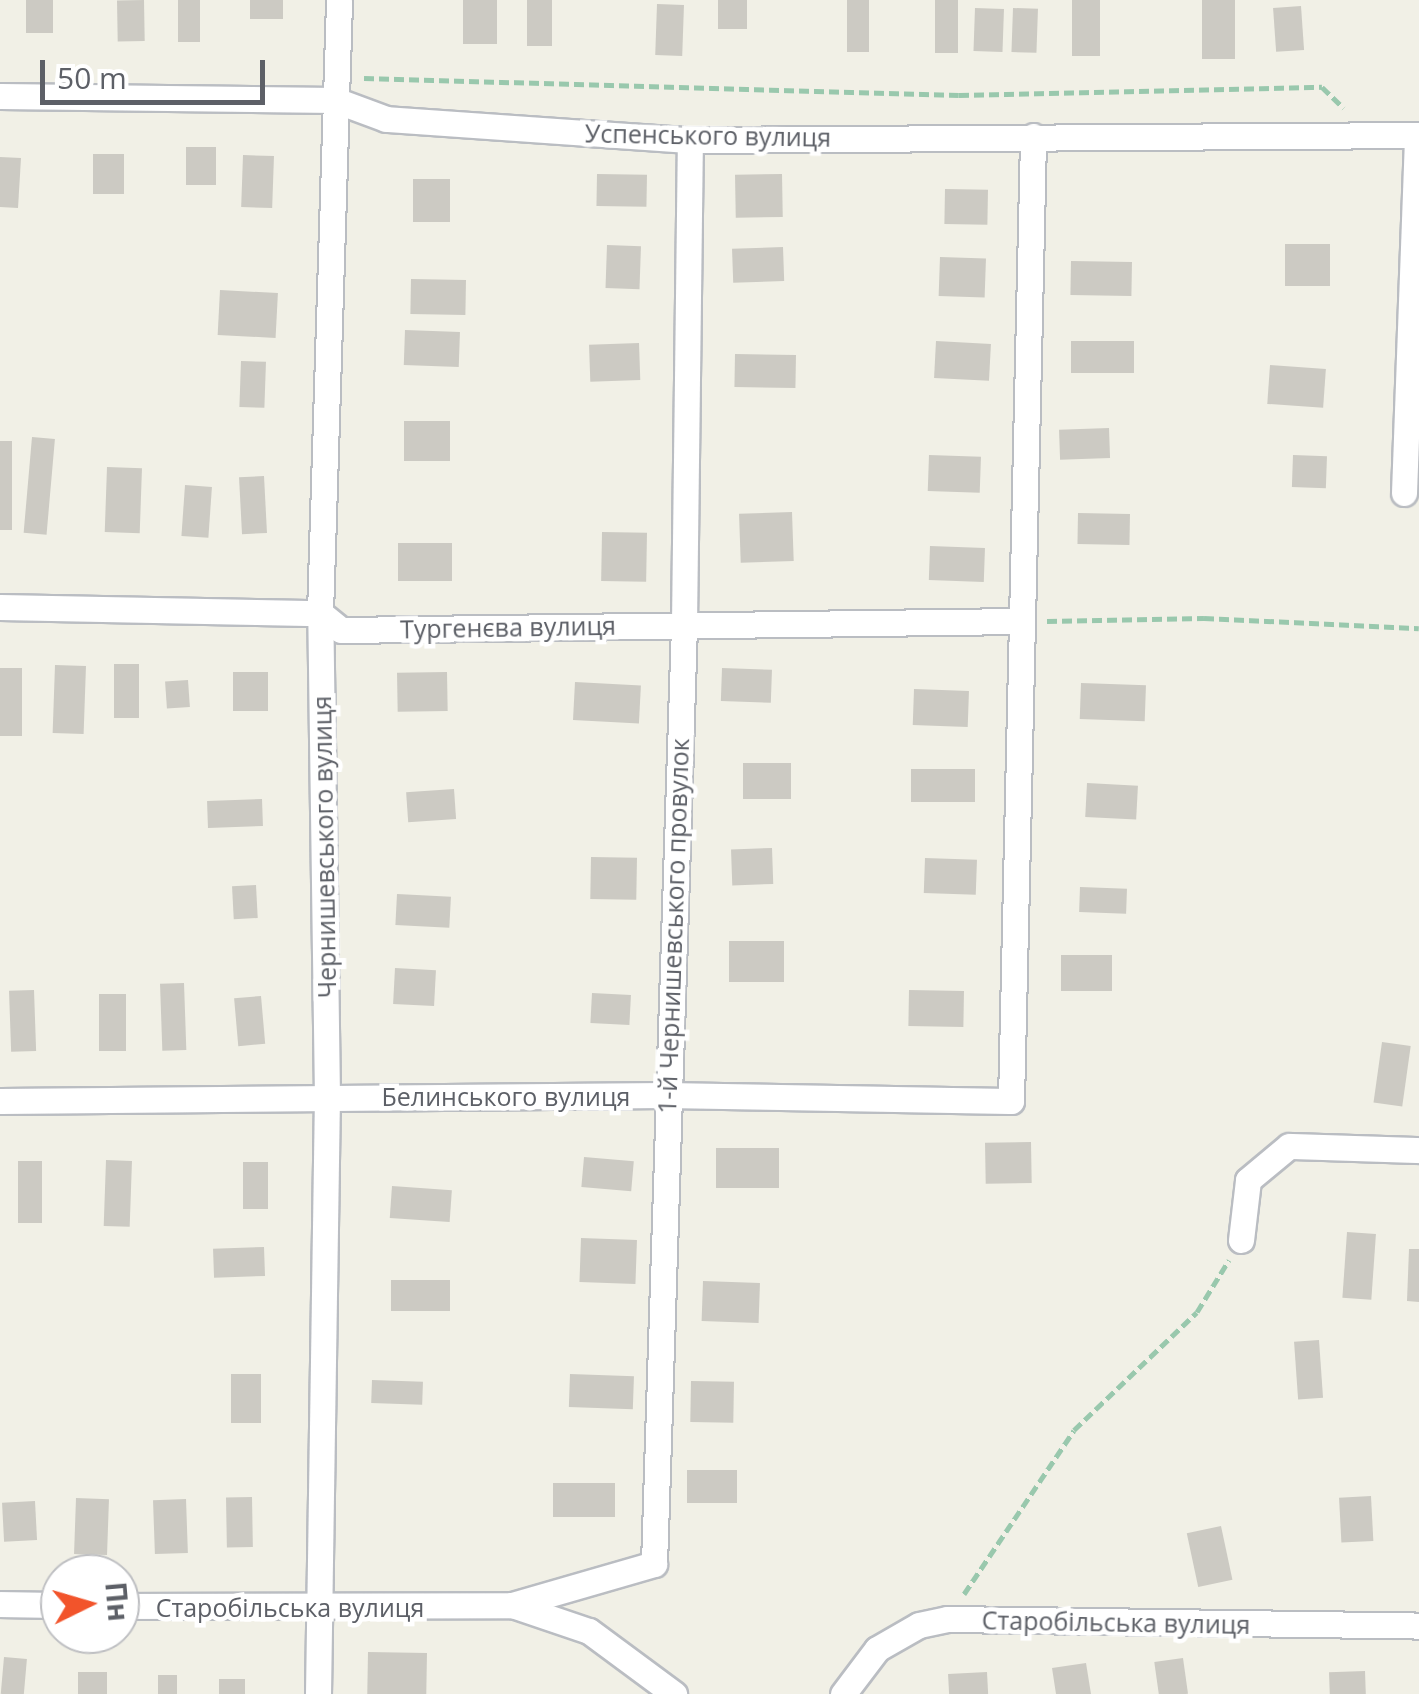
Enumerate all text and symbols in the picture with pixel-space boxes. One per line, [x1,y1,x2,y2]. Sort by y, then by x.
scale bar [45,40,270,102]
text: 50 m [57,57,127,98]
street label: Успенського вулиця [585,118,831,152]
street label: Тургенєва вулиця [400,610,616,644]
street label: Чернишевського вулиця [306,695,342,999]
street label: 1-й Чернишевського провулок [651,738,695,1114]
street label: Белинського вулиця [382,1081,630,1111]
north arrow [40,1554,140,1654]
text: Пн [97,1580,139,1623]
street label: Старобільська вулиця [156,1592,424,1622]
street label: Старобільська вулиця [981,1605,1251,1639]

